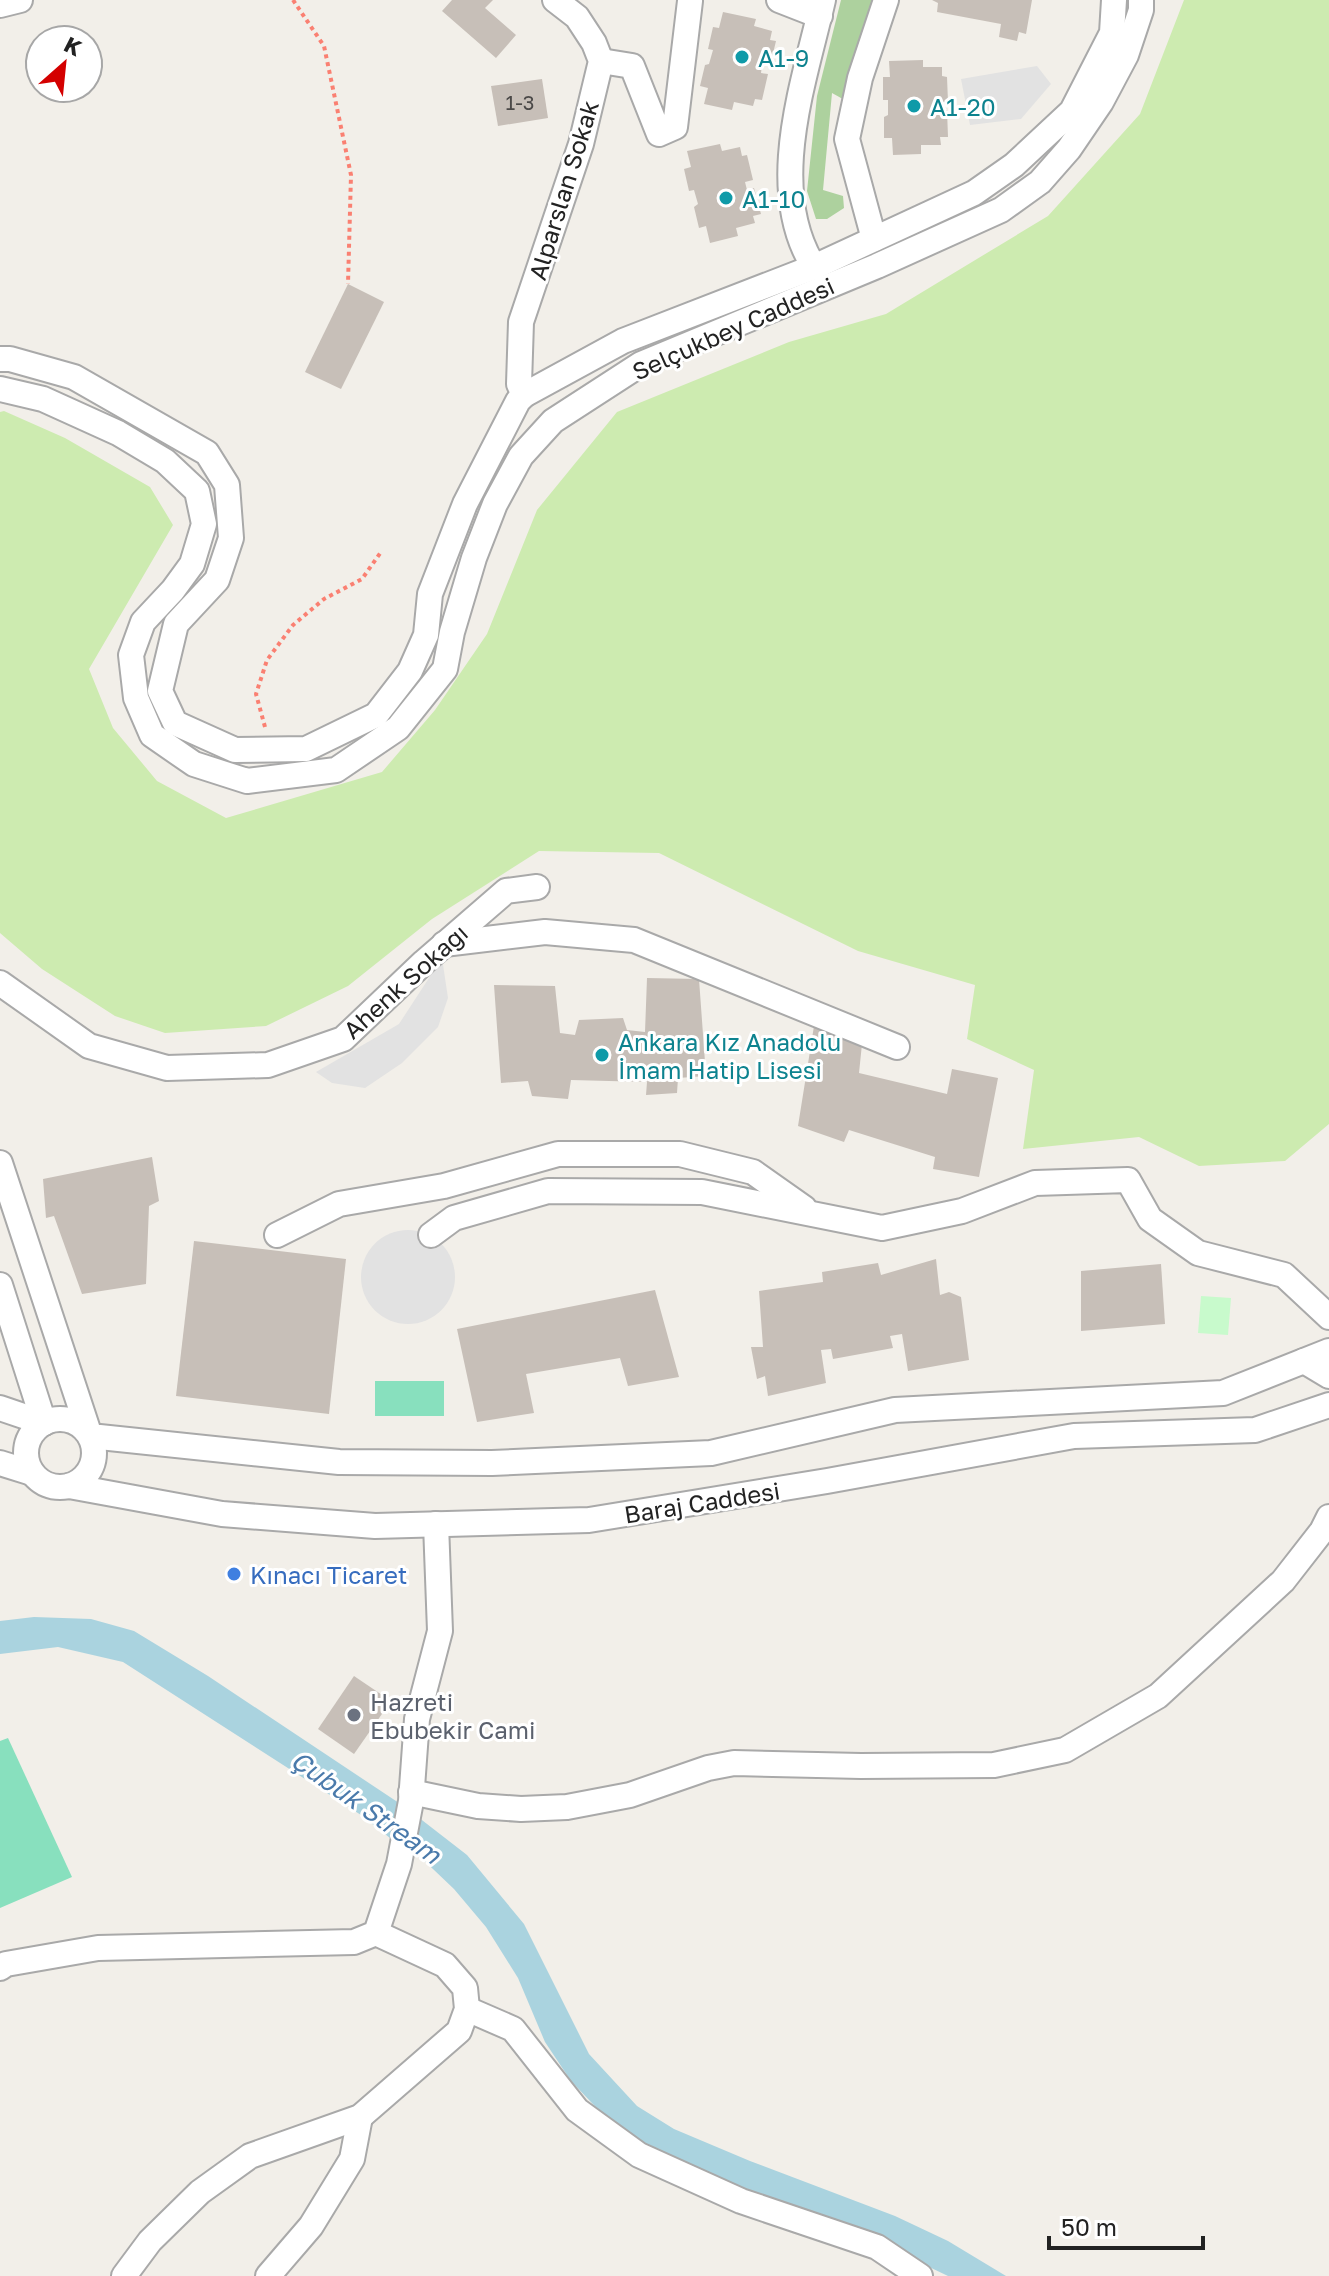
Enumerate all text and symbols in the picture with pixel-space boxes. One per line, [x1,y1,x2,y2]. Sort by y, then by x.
north arrow [24,24,104,104]
text: K [60,30,87,61]
place label: A1-9 [758,43,809,72]
marker: A1-9 [733,48,751,66]
house number: 1-3 [506,90,535,114]
place label: A1-20 [930,92,996,121]
street label: Alparslan Sokak [522,97,604,283]
marker: A1-20 [905,97,923,115]
place label: A1-10 [742,184,805,213]
marker: A1-10 [717,189,735,207]
street label: Selçukbey Caddesi [628,270,838,386]
street label: Ahenk Sokağı [337,918,473,1044]
place label: Ankara Kız Anadolu İmam Hatip Lisesi [618,1027,841,1084]
marker: Ankara Kız Anadolu İmam Hatip Lisesi [593,1046,611,1064]
street label: Baraj Caddesi [622,1475,782,1529]
place label: Kınacı Ticaret [250,1560,407,1589]
marker: Kınacı Ticaret [225,1565,243,1583]
place label: Hazreti Ebubekir Cami [370,1687,536,1744]
marker: Hazreti Ebubekir Cami [345,1706,363,1724]
water label: Çubuk Stream [285,1744,448,1871]
scale bar [1049,2200,1203,2250]
text: 50 m [1061,2212,1117,2241]

